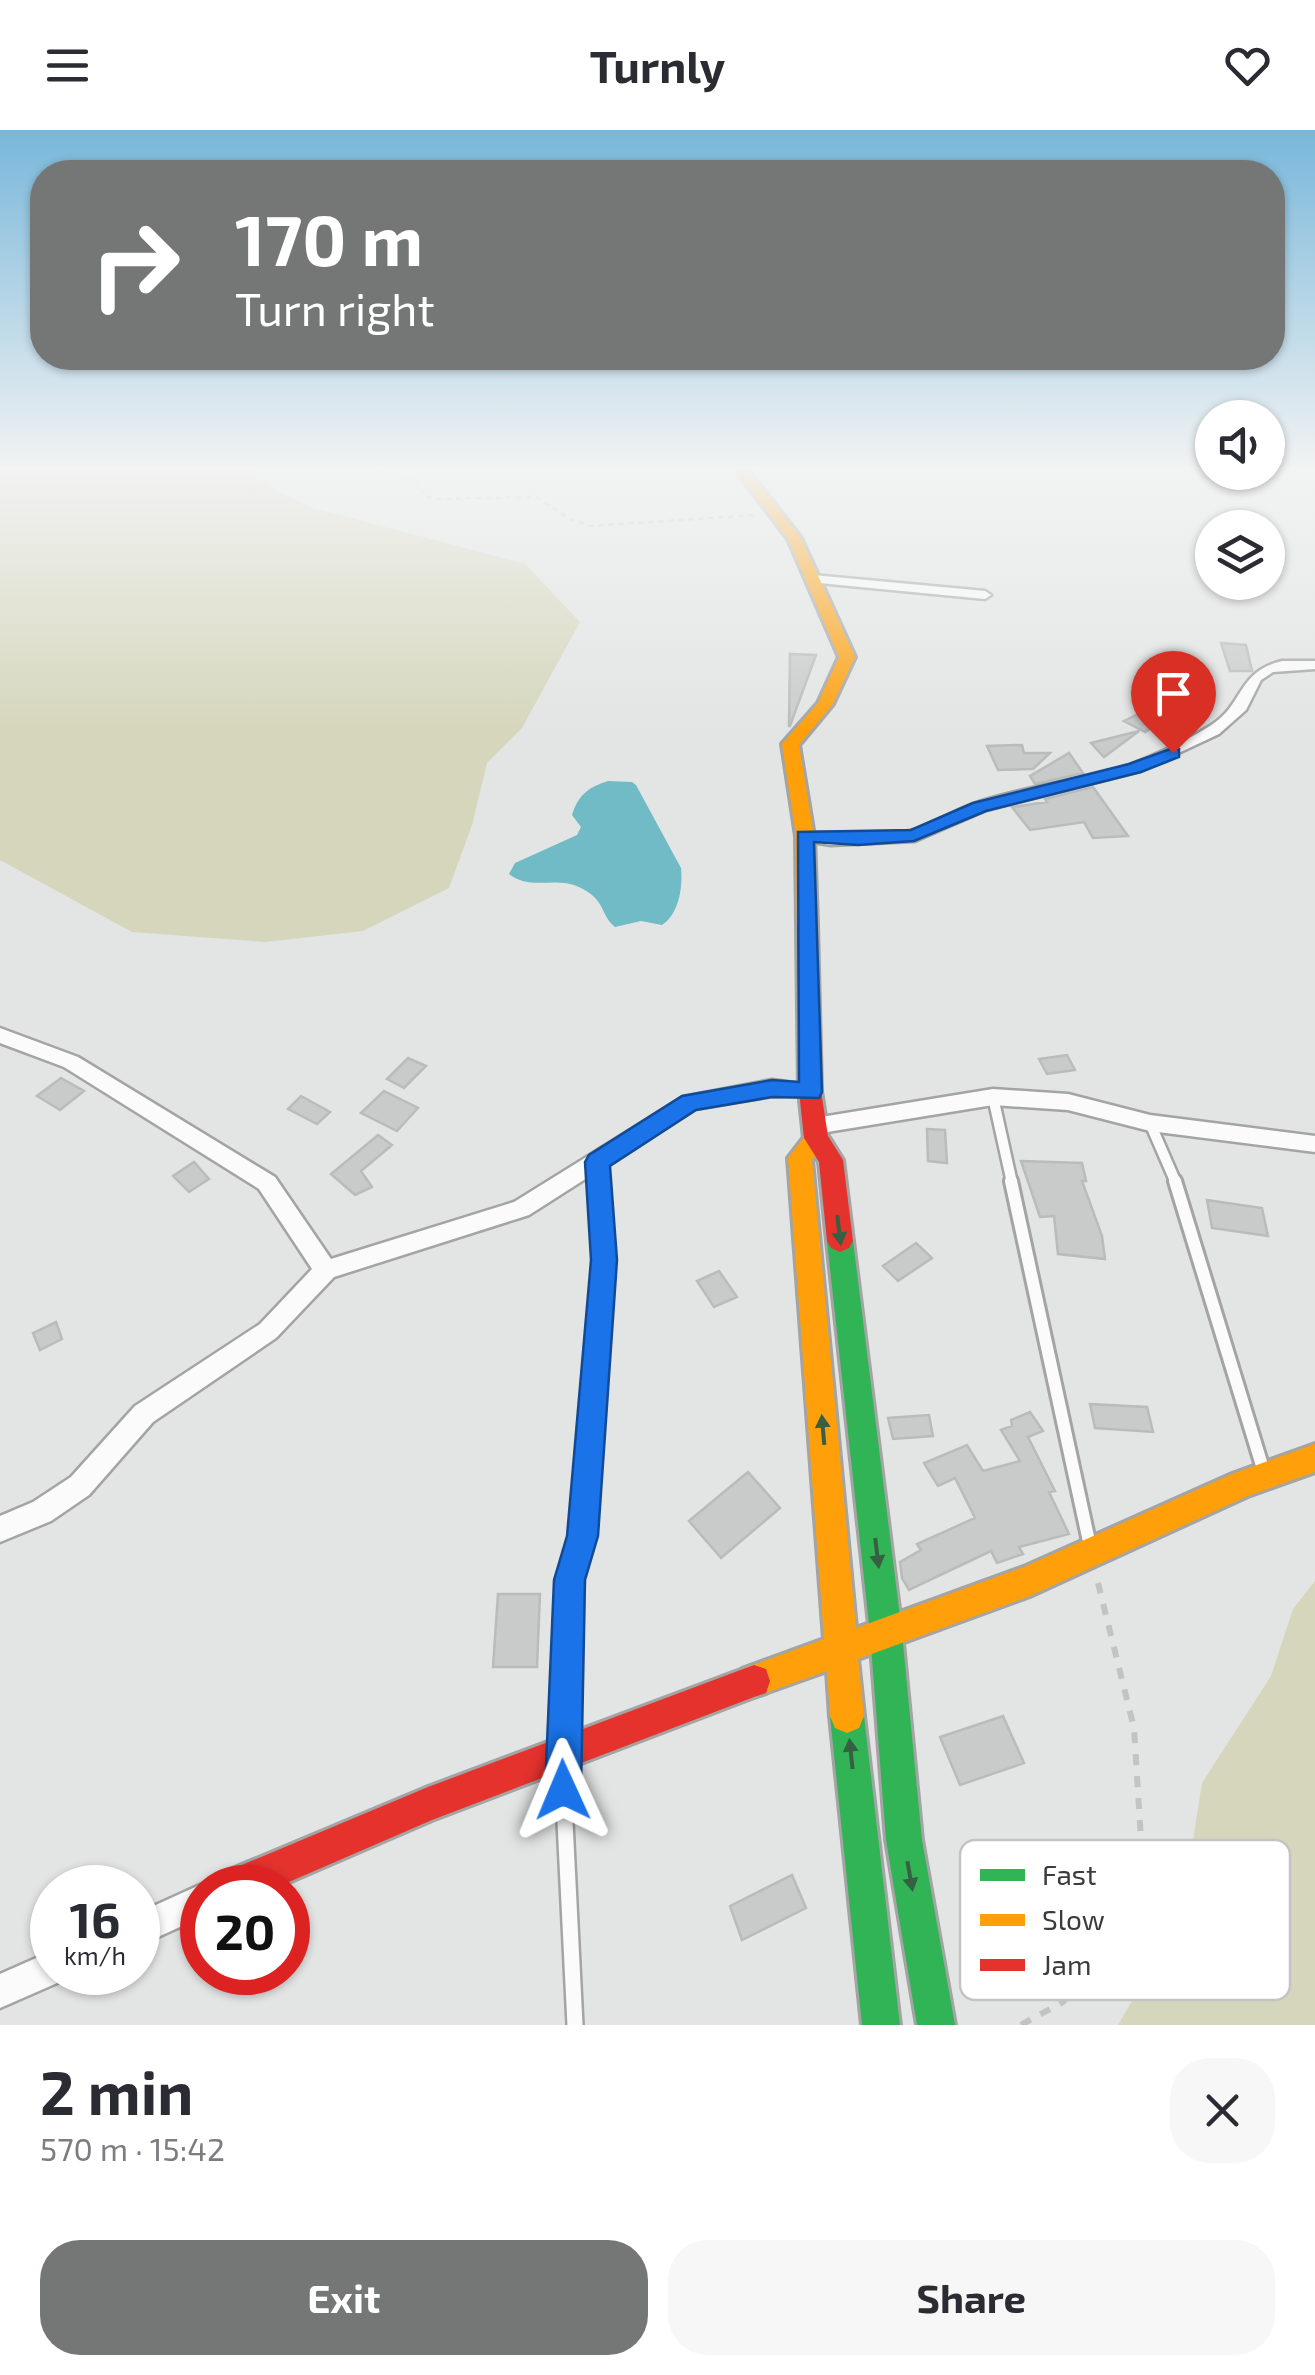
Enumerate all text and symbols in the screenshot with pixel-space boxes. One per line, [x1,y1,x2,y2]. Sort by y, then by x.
icon: menu [40,38,95,93]
text: Turnly [590,38,725,92]
icon: heart [1220,38,1275,93]
text: 170 m [235,196,423,280]
icon: right [70,200,200,330]
text: Turn right [235,281,435,335]
map controls [1195,400,1285,600]
button: sound [1195,400,1285,490]
button: layers [1195,510,1285,600]
pin [1131,651,1216,754]
icon: arrive [1146,666,1201,721]
one-way arrow [831,1215,847,1247]
one-way arrow [814,1414,830,1446]
one-way arrow [869,1538,885,1570]
position arrow [511,1738,615,1842]
one-way arrow [843,1738,859,1770]
legend [960,1840,1290,2000]
text: Fast [1042,1857,1097,1891]
one-way arrow [903,1861,918,1893]
speed limit sign: 20 [180,1865,310,1995]
text: 16 [69,1888,121,1948]
text: Slow [1042,1902,1105,1936]
text: km/h [64,1940,126,1970]
text: Jam [1042,1947,1091,1981]
text: 2 min [40,2055,193,2127]
button: close [1170,2058,1275,2163]
text: 570 m · 15:42 [40,2129,225,2167]
button: Exit [40,2240,648,2355]
button: Share [668,2240,1275,2355]

